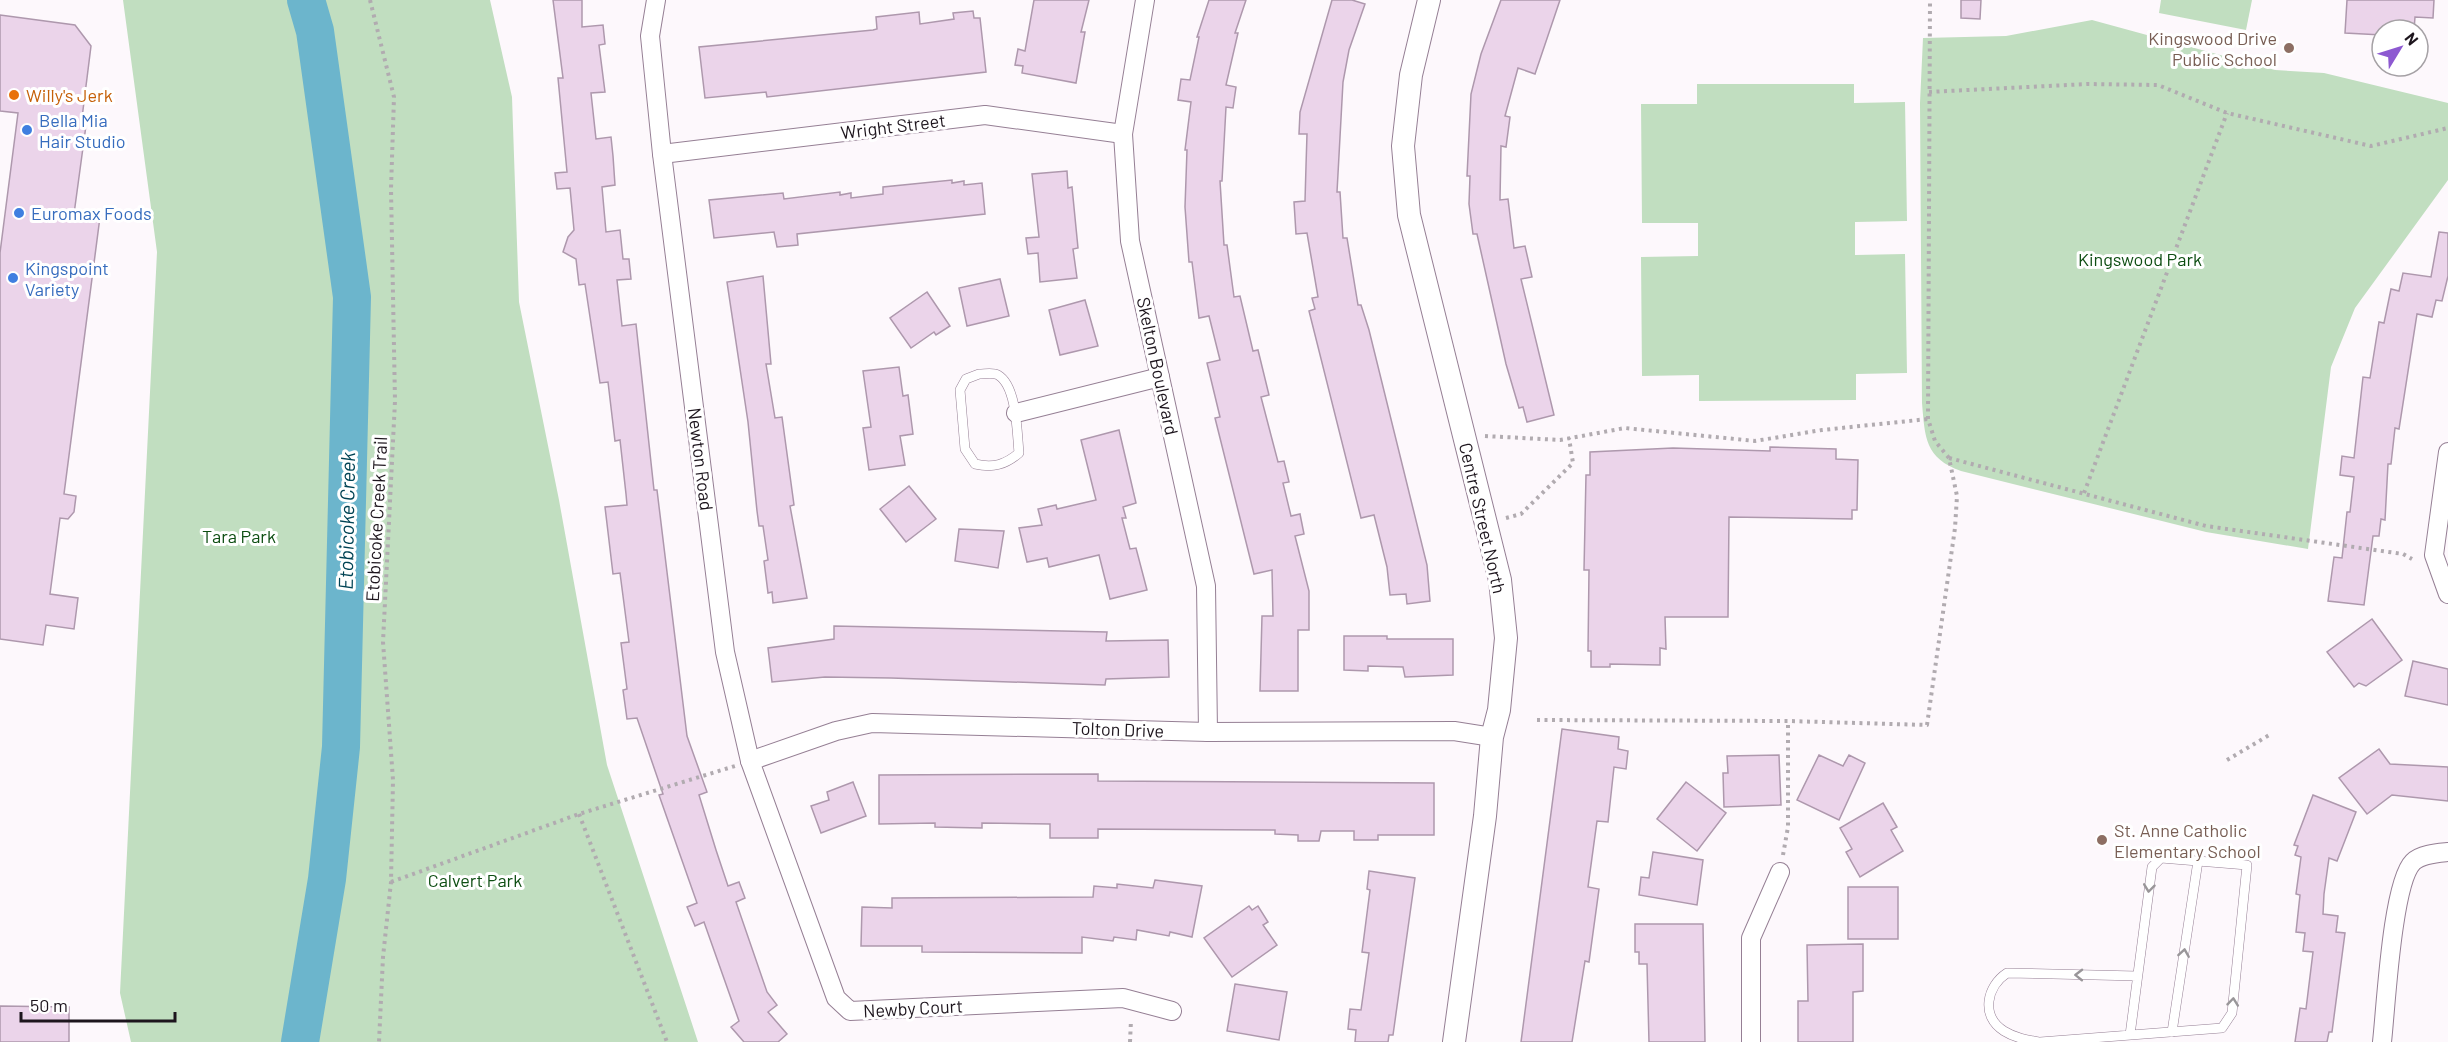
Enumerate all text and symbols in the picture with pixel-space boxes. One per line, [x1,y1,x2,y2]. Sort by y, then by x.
north arrow [2370,18,2430,78]
place label: Kingswood Drive Public School [2148,27,2277,70]
text: N [2401,28,2423,48]
marker: Kingswood Drive Public School [2282,41,2296,55]
place label: Willy's Jerk [26,84,113,106]
marker: Willy's Jerk [7,88,21,102]
place label: Bella Mia Hair Studio [39,109,126,152]
street label: Wright Street [839,109,947,143]
marker: Bella Mia Hair Studio [20,123,34,137]
place label: Euromax Foods [31,202,152,224]
marker: Euromax Foods [12,206,26,220]
park label: Kingswood Park [2078,248,2202,270]
place label: Kingspoint Variety [25,257,109,300]
marker: Kingspoint Variety [6,271,20,285]
street label: Skelton Boulevard [1133,295,1183,437]
street label: Newton Road [684,406,718,512]
street label: Etobicoke Creek Trail [361,436,391,602]
street label: Centre Street North [1455,440,1511,596]
water label: Etobicoke Creek [333,452,359,590]
park label: Tara Park [202,525,276,547]
street label: Tolton Drive [1071,716,1165,742]
place label: St. Anne Catholic Elementary School [2114,819,2261,862]
marker: St. Anne Catholic Elementary School [2095,833,2109,847]
park label: Calvert Park [428,869,522,891]
one-way arrow [2143,884,2155,893]
one-way arrow [2177,949,2189,958]
one-way arrow [2074,969,2083,981]
scale bar [21,985,176,1023]
text: 50 m [30,994,68,1016]
street label: Newby Court [863,994,963,1022]
one-way arrow [2226,998,2239,1007]

